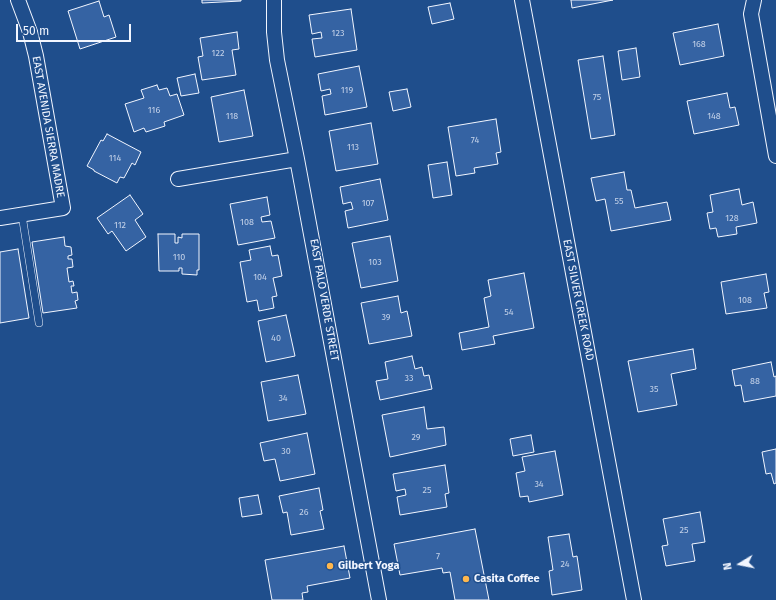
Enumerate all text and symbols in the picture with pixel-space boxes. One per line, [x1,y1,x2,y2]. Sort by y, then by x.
scale bar [18,16,133,42]
text: 50 m [23,24,49,38]
house number: 123 [332,28,344,38]
house number: 168 [692,39,706,49]
house number: 122 [212,48,224,58]
street label: EAST AVENIDA SIERRA MADRE [29,55,67,199]
house number: 119 [341,85,353,95]
house number: 75 [593,92,601,102]
house number: 116 [148,105,160,115]
house number: 118 [226,111,238,121]
house number: 148 [707,111,721,121]
house number: 74 [471,135,479,145]
house number: 113 [347,142,359,152]
house number: 114 [109,153,121,163]
house number: 55 [615,196,623,206]
house number: 107 [362,198,374,208]
house number: 128 [725,213,739,223]
house number: 108 [240,217,254,227]
house number: 112 [114,220,126,230]
street label: EAST PALO VERDE STREET [307,238,341,362]
street label: EAST SILVER CREEK ROAD [560,238,596,362]
house number: 110 [173,252,185,262]
house number: 103 [368,257,382,267]
house number: 104 [253,272,267,282]
house number: 108 [738,295,752,305]
house number: 54 [504,307,514,317]
house number: 39 [381,312,391,322]
house number: 40 [271,333,281,343]
house number: 33 [405,373,413,383]
house number: 88 [750,376,760,386]
house number: 35 [650,384,658,394]
house number: 34 [278,393,288,403]
house number: 29 [411,432,421,442]
house number: 30 [281,446,291,456]
house number: 34 [534,479,544,489]
house number: 25 [423,485,431,495]
house number: 26 [299,507,309,517]
house number: 25 [680,525,688,535]
north arrow [720,544,760,584]
house number: 7 [436,551,440,561]
place label: Gilbert Yoga [338,559,399,573]
house number: 24 [561,559,569,569]
marker: Gilbert Yoga [325,561,335,571]
text: N [721,561,735,571]
place label: Casita Coffee [474,572,540,586]
marker: Casita Coffee [461,574,471,584]

